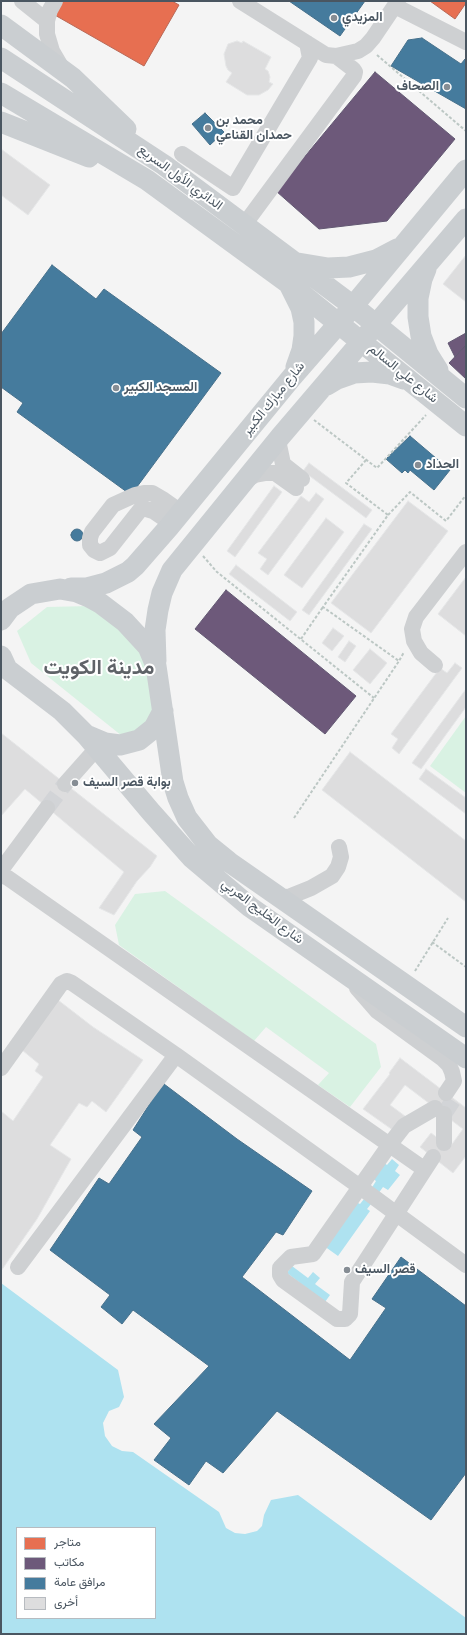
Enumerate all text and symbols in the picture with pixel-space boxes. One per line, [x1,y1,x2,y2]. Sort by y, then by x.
place label: المزيدي [342,10,382,26]
marker: المزيدي [329,13,339,23]
place label: الصحاف [397,79,439,95]
marker: الصحاف [442,82,452,92]
place label: محمد بن حمدان القناعي [216,113,292,144]
marker: محمد بن حمدان القناعي [203,123,213,133]
street label: الدائري الأول السريع [135,142,225,214]
street label: شارع علي السالم [365,341,441,407]
street label: شارع مبارك الكبير [240,359,308,439]
place label: المسجد الكبير [124,380,197,396]
marker: المسجد الكبير [111,383,121,393]
place label: الحداد [426,457,459,473]
marker: الحداد [413,460,423,470]
district label: مدينة الكويت [43,656,155,682]
place label: بوابة قصر السيف [83,775,171,791]
marker: بوابة قصر السيف [70,778,80,788]
street label: شارع الخليج العربي [218,876,306,948]
place label: قصر السيف [355,1262,416,1278]
marker: قصر السيف [342,1265,352,1275]
legend [16,1527,156,1619]
text: متاجر [54,1535,81,1549]
text: مكاتب [54,1555,85,1569]
text: مرافق عامة [54,1575,106,1589]
text: أخرى [54,1595,78,1609]

